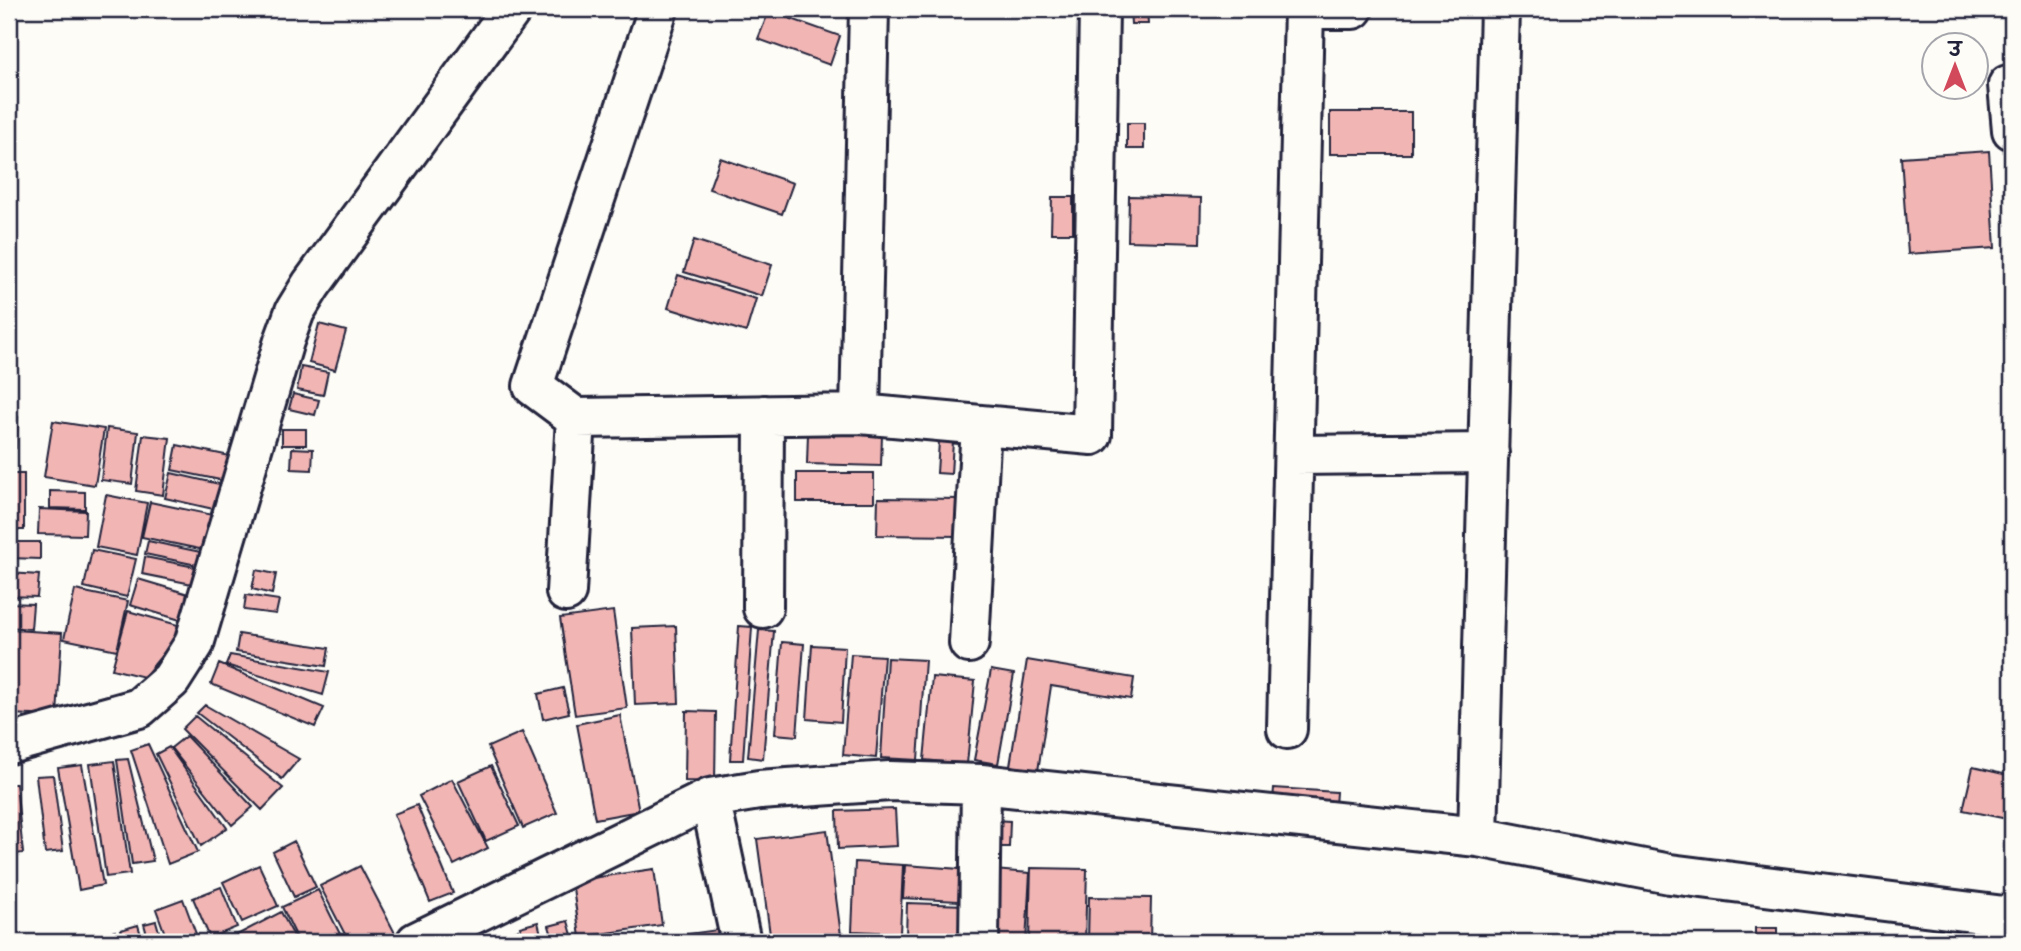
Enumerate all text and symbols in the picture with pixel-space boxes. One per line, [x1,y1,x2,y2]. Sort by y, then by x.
north arrow [1920,32,1990,102]
text: उ [1947,36,1964,61]

